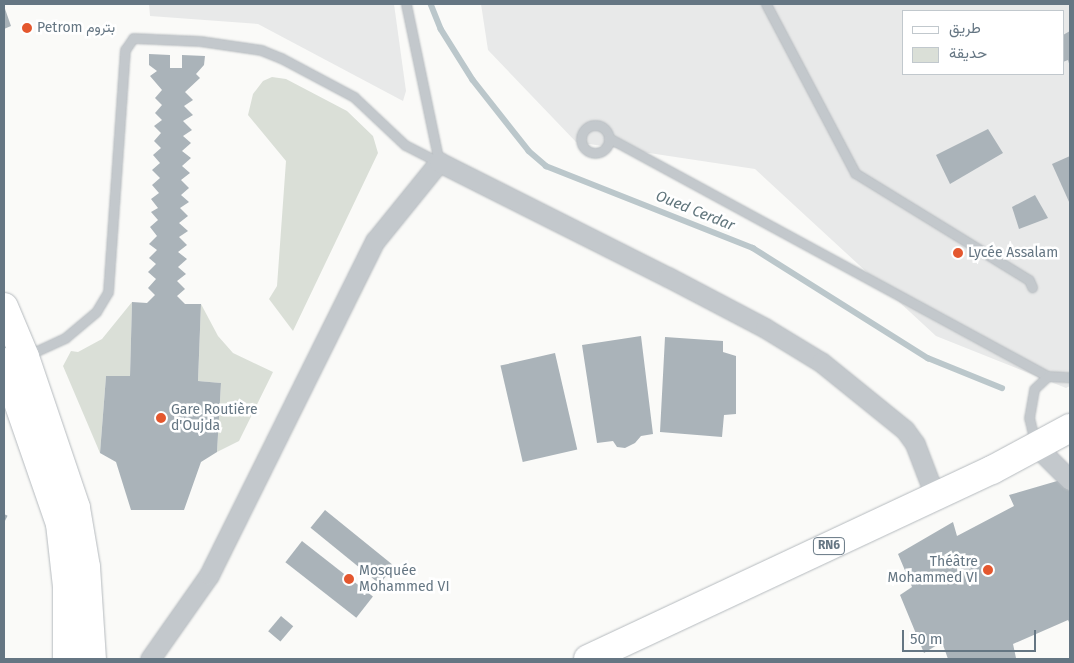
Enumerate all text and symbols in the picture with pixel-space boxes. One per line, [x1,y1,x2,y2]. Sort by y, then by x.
legend [902,10,1064,75]
text: طريق [949,19,981,37]
place label: Petrom بتروم [37,20,115,36]
marker: Petrom بتروم [21,22,33,34]
text: حديقة [949,44,987,62]
water label: Oued Cerdar [653,187,737,235]
place label: Lycée Assalam [968,245,1058,261]
marker: Lycée Assalam [952,247,964,259]
place label: Gare Routière d'Oujda [171,402,258,434]
marker: Gare Routière d'Oujda [155,412,167,424]
road number: RN6 [813,536,845,556]
place label: Théâtre Mohammed VI [887,554,978,586]
place label: Mosquée Mohammed VI [359,563,450,596]
marker: Théâtre Mohammed VI [982,564,994,576]
marker: Mosquée Mohammed VI [343,573,355,585]
scale bar [904,620,1038,652]
text: 50 m [910,630,943,648]

